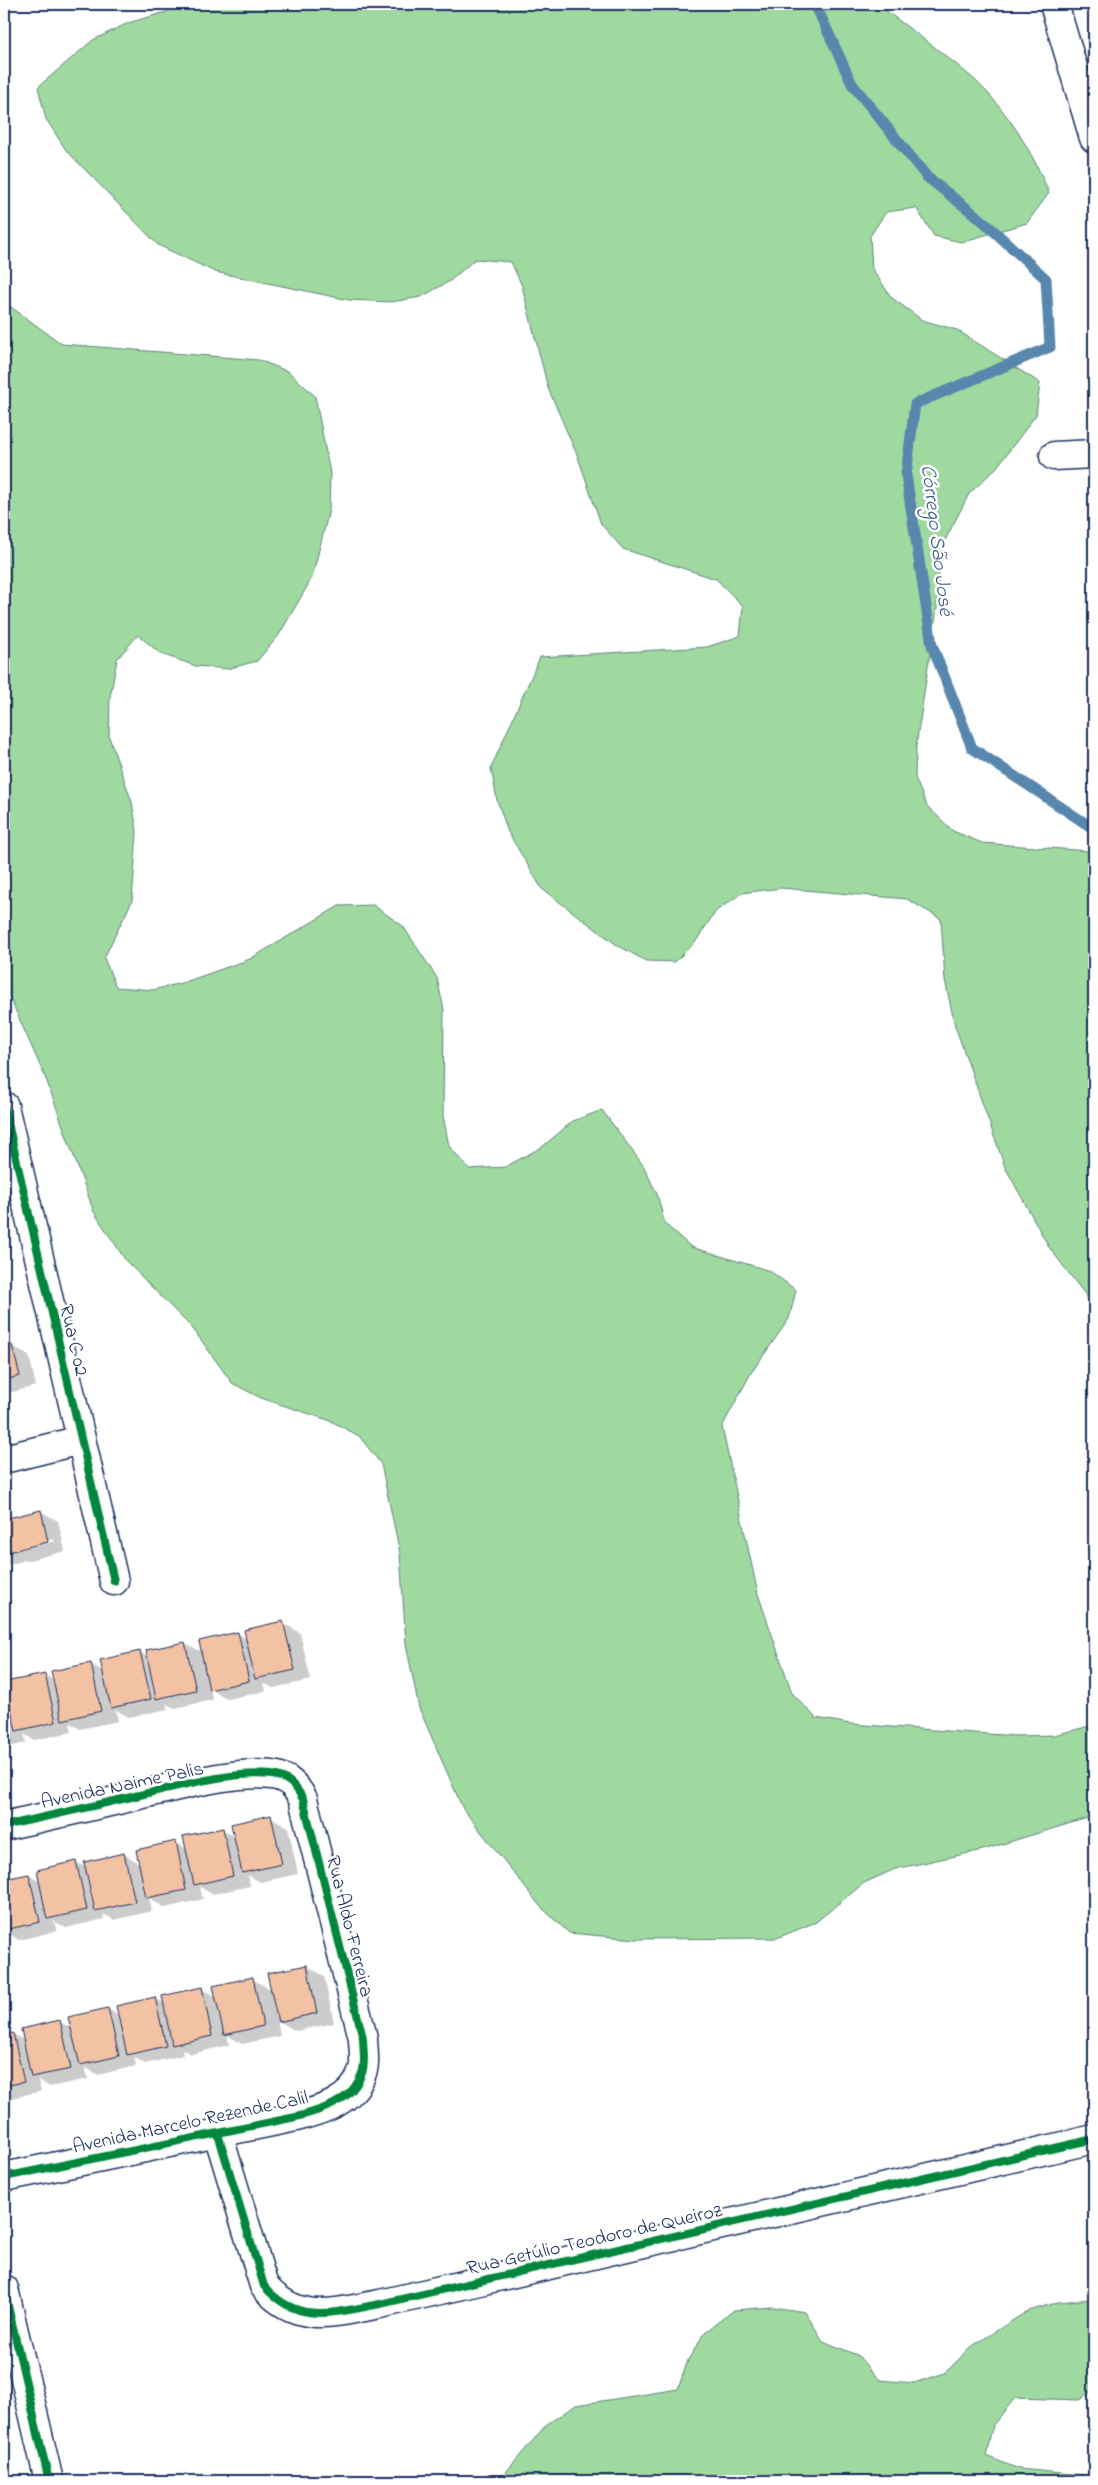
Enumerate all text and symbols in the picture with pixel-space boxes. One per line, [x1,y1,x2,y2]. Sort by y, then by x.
water label: Córrego São José [911,463,960,619]
street label: Rua C 02 [50,1302,95,1379]
street label: Avenida Naime Palis [38,1755,207,1818]
street label: Rua Aldo Ferreira [317,1853,380,2000]
street label: Avenida Marcelo Rezende Calil [70,2084,311,2163]
street label: Rua Getúlio Teodoro de Queiroz [464,2197,726,2284]

